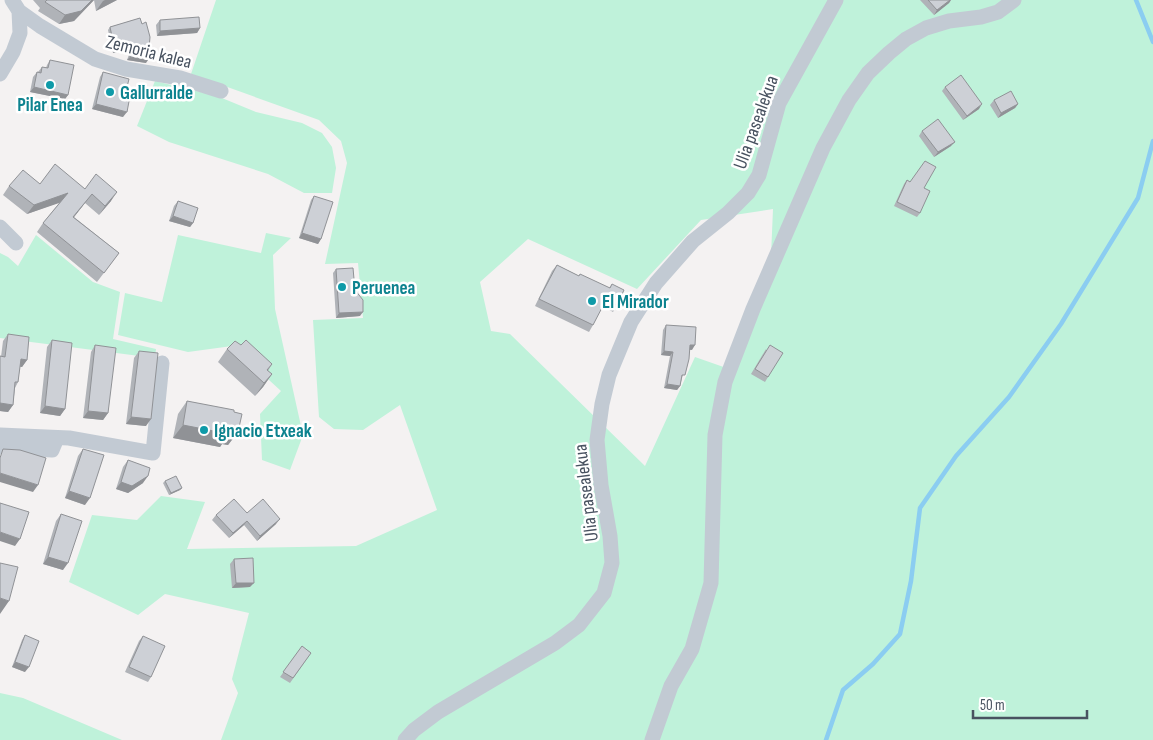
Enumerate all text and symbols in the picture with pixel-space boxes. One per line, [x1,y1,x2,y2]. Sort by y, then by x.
street label: Zemoria kalea [103,31,194,74]
street label: Ulia pasealekua [729,73,784,172]
marker: Pilar Enea [44,79,56,91]
place label: Gallurralde [120,82,193,105]
marker: Gallurralde [104,86,116,98]
place label: Pilar Enea [17,94,83,117]
place label: Peruenea [352,277,415,300]
marker: Peruenea [336,281,348,293]
place label: El Mirador [602,291,669,314]
marker: El Mirador [586,295,598,307]
place label: Ignacio Etxeak [214,420,312,443]
marker: Ignacio Etxeak [198,424,210,436]
street label: Ulia pasealekua [569,443,604,543]
scale bar [973,688,1087,720]
text: 50 m [980,696,1005,715]

